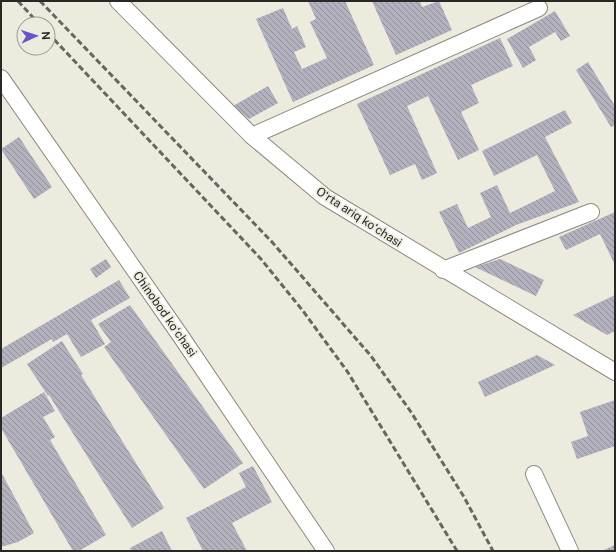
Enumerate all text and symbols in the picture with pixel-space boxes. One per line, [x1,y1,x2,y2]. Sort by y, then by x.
north arrow [16,16,56,56]
text: N [40,31,52,40]
street label: Oʻrta ariq koʻchasi [314,184,404,250]
street label: Chinobod koʻchasi [130,269,200,359]

